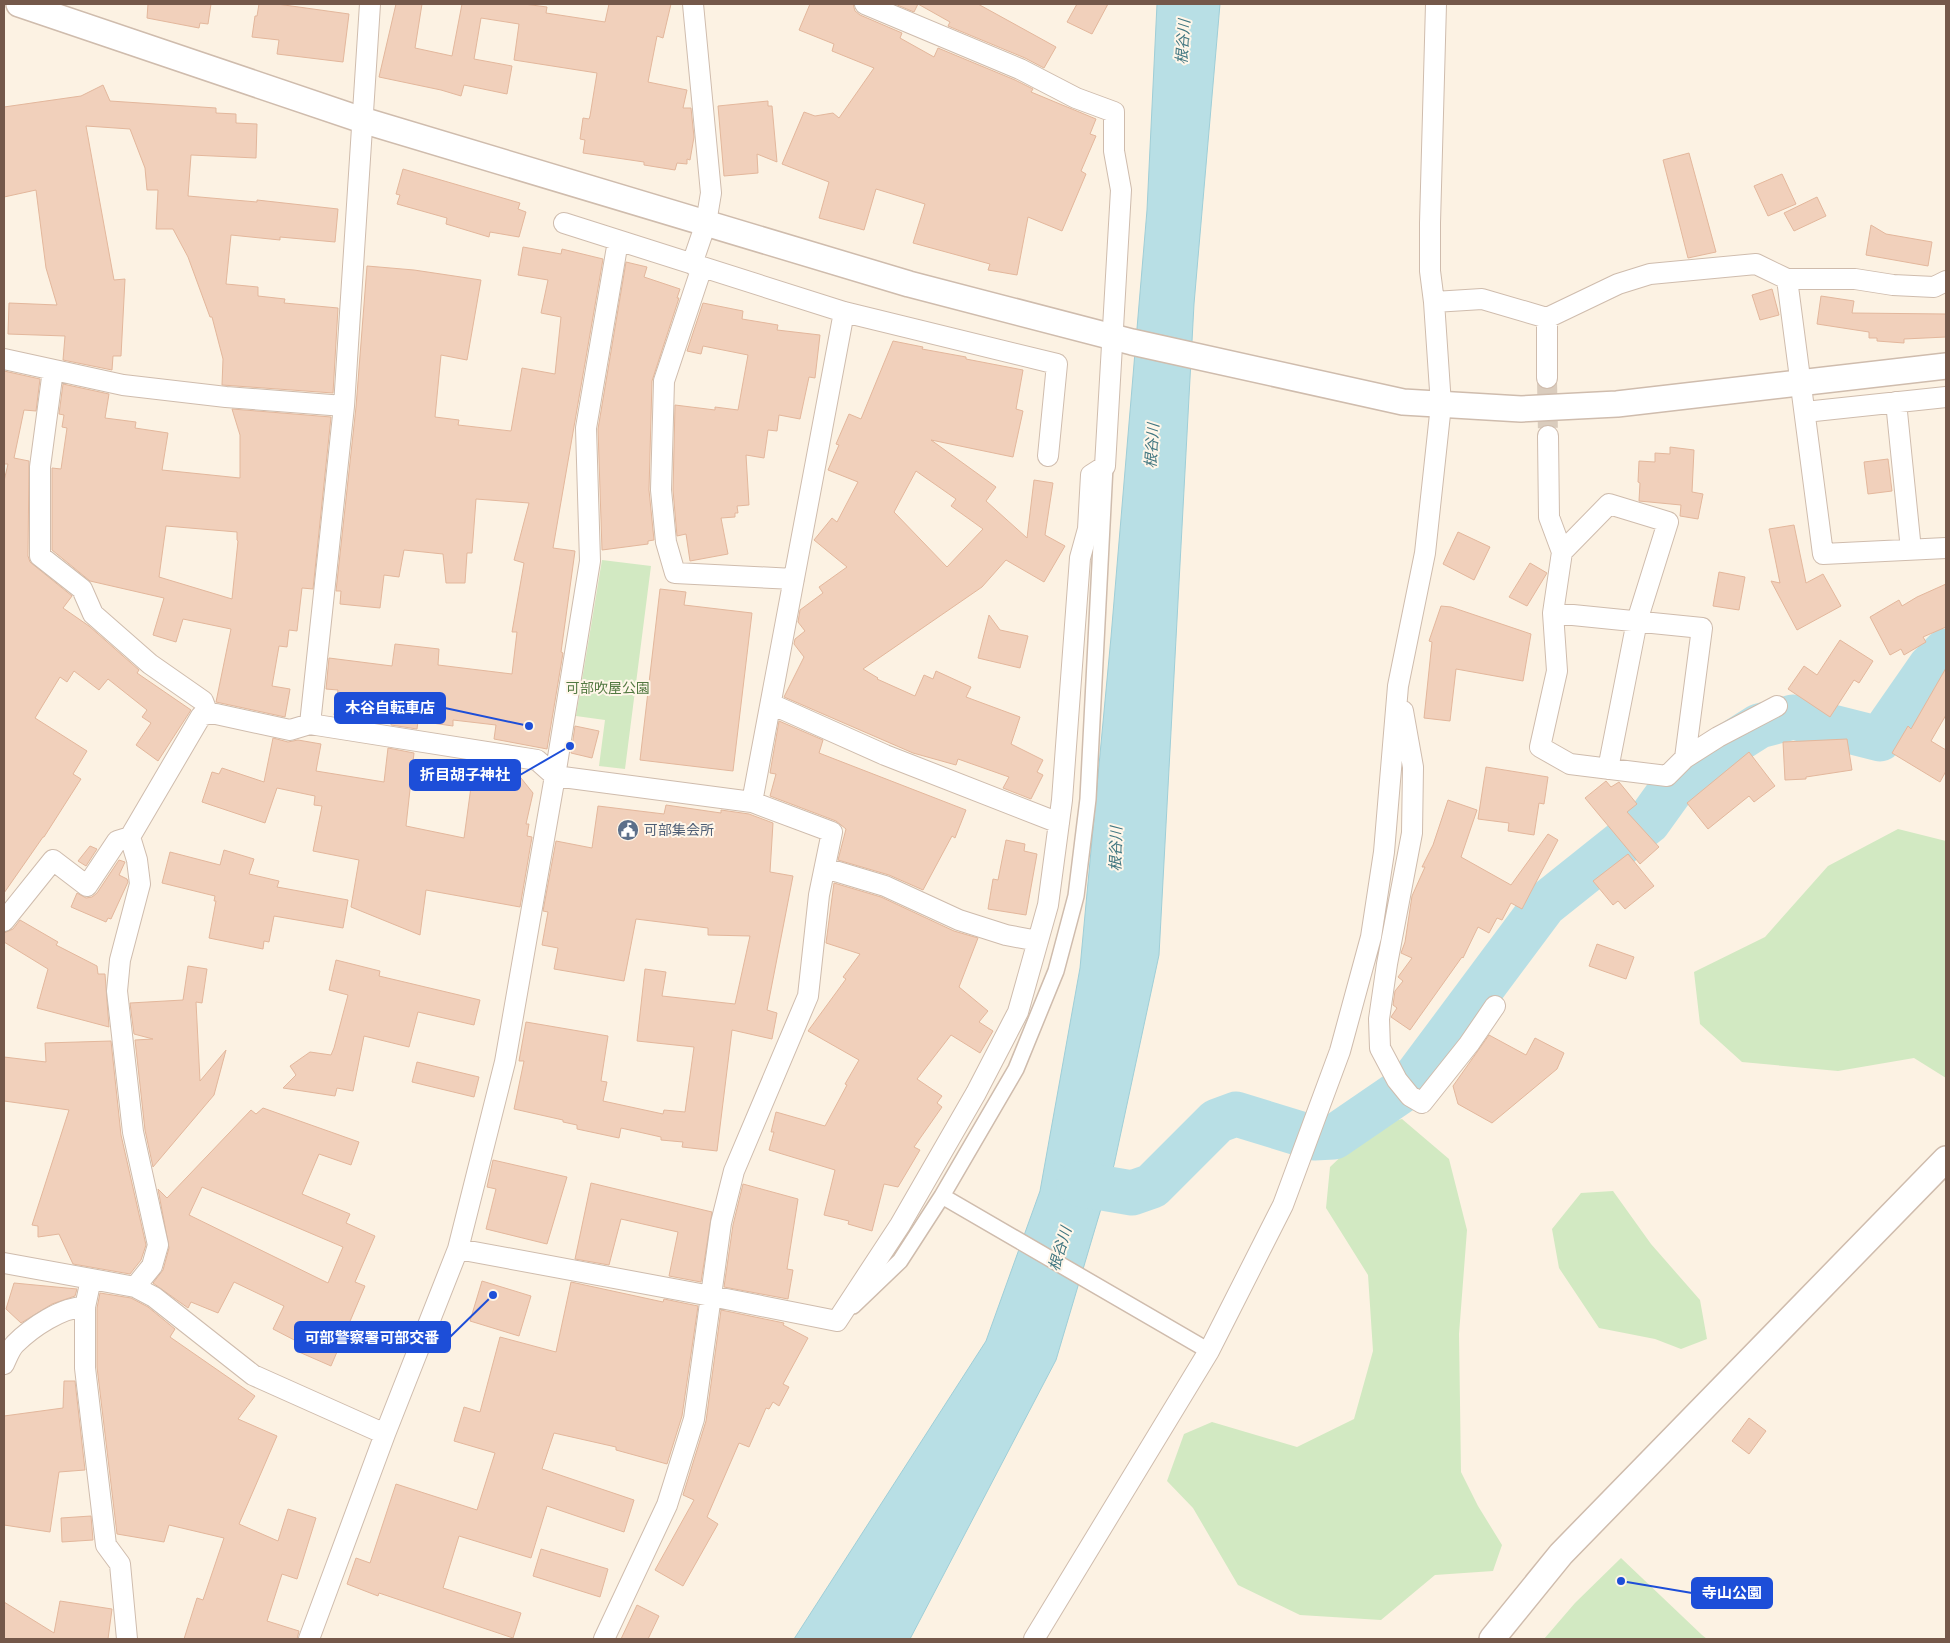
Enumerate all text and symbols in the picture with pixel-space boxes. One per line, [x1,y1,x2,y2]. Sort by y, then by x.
water label: 根谷川 [1171,17,1195,65]
water label: 根谷川 [1140,421,1164,469]
park label: 可部吹屋公園 [566,679,650,697]
callout: 木谷自転車店 [335,693,445,723]
text: 木谷自転車店 [345,698,435,718]
callout: 折目胡子神社 [410,760,520,790]
text: 折目胡子神社 [420,765,510,785]
public building icon: 可部集会所 [616,818,640,842]
place label: 可部集会所 [644,821,714,839]
water label: 根谷川 [1106,824,1126,872]
water label: 根谷川 [1044,1223,1077,1273]
callout: 可部警察署可部交番 [295,1322,450,1352]
text: 可部警察署可部交番 [304,1328,440,1348]
callout: 寺山公園 [1692,1578,1772,1608]
text: 寺山公園 [1702,1583,1762,1603]

